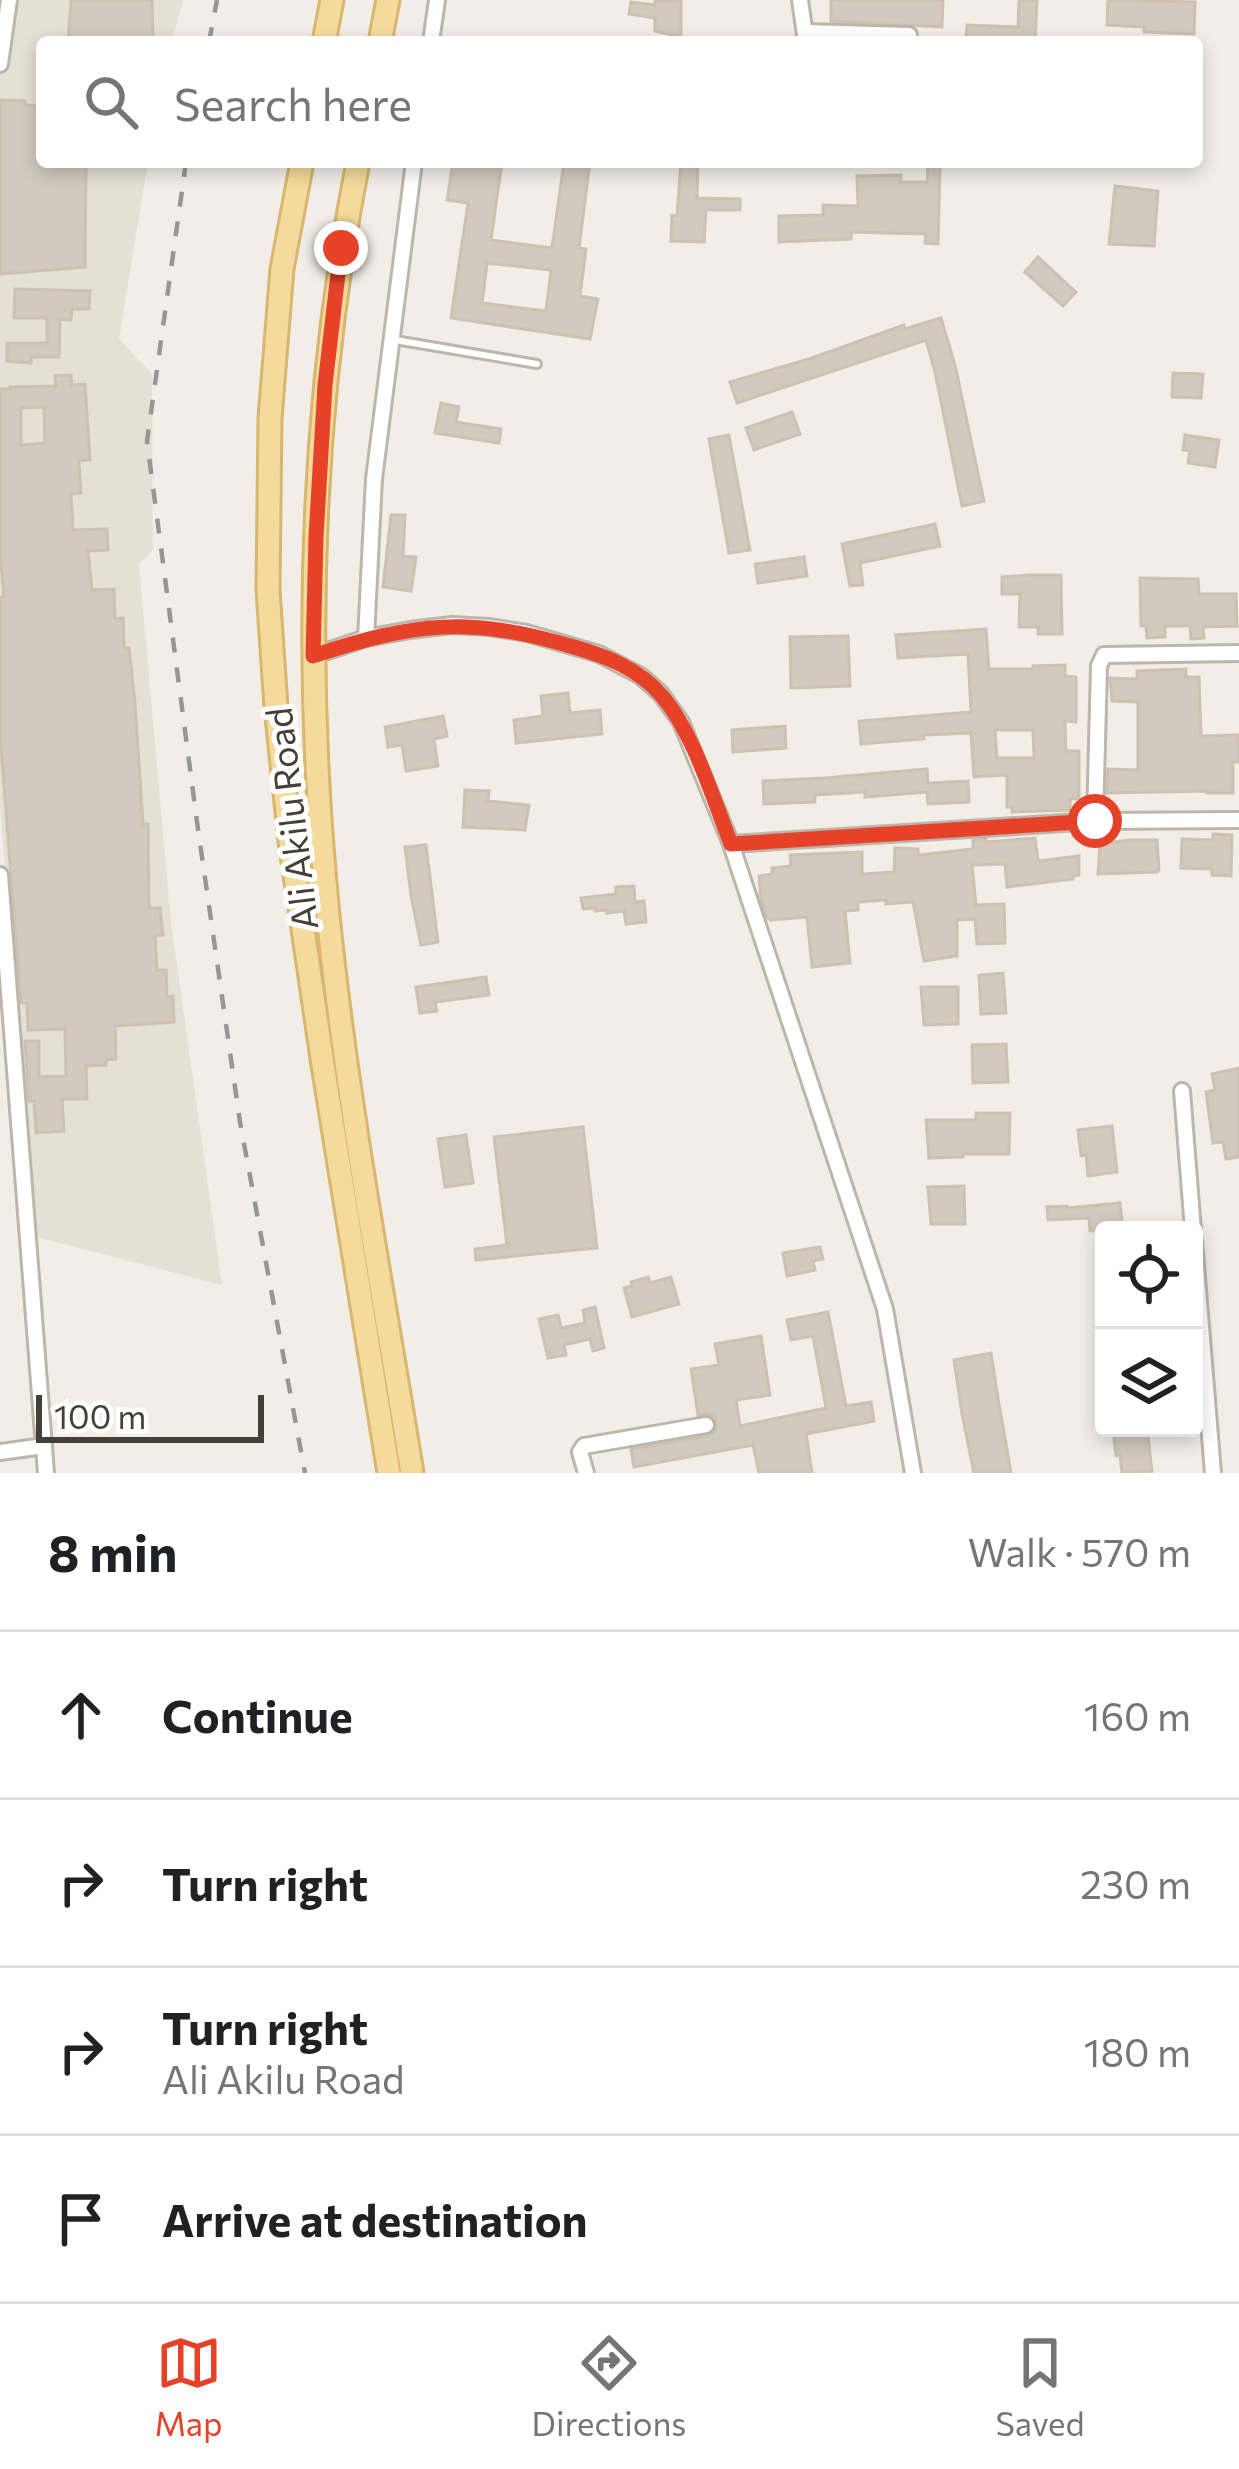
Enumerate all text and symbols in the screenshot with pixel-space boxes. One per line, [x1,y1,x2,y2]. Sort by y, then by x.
search box [36,36,1203,168]
icon: search [78,69,144,135]
text: Search here [174,75,412,130]
route end [314,221,368,275]
street label: Ali Akilu Road [255,705,325,933]
route start [1068,794,1122,848]
map controls [1095,1221,1203,1437]
button: locate [1095,1221,1203,1329]
button: layers [1095,1329,1203,1437]
scale bar [36,1389,264,1442]
text: 100 m [54,1395,146,1436]
text: 8 min [48,1520,178,1583]
text: Walk · 570 m [968,1527,1191,1575]
icon: ahead [48,1682,114,1748]
text: Continue [162,1687,353,1742]
text: 160 m [1084,1691,1191,1739]
icon: right [48,1850,114,1916]
text: Turn right [162,1855,368,1910]
text: 230 m [1080,1859,1191,1907]
text: Turn right [162,1999,368,2054]
icon: right [48,2018,114,2084]
text: 180 m [1084,2027,1191,2075]
text: Ali Akilu Road [162,2054,405,2102]
icon: arrive [48,2186,114,2252]
text: Arrive at destination [162,2191,588,2246]
tab: Map [155,2330,223,2443]
tab: Directions [532,2330,686,2443]
tab: Saved [995,2330,1084,2443]

